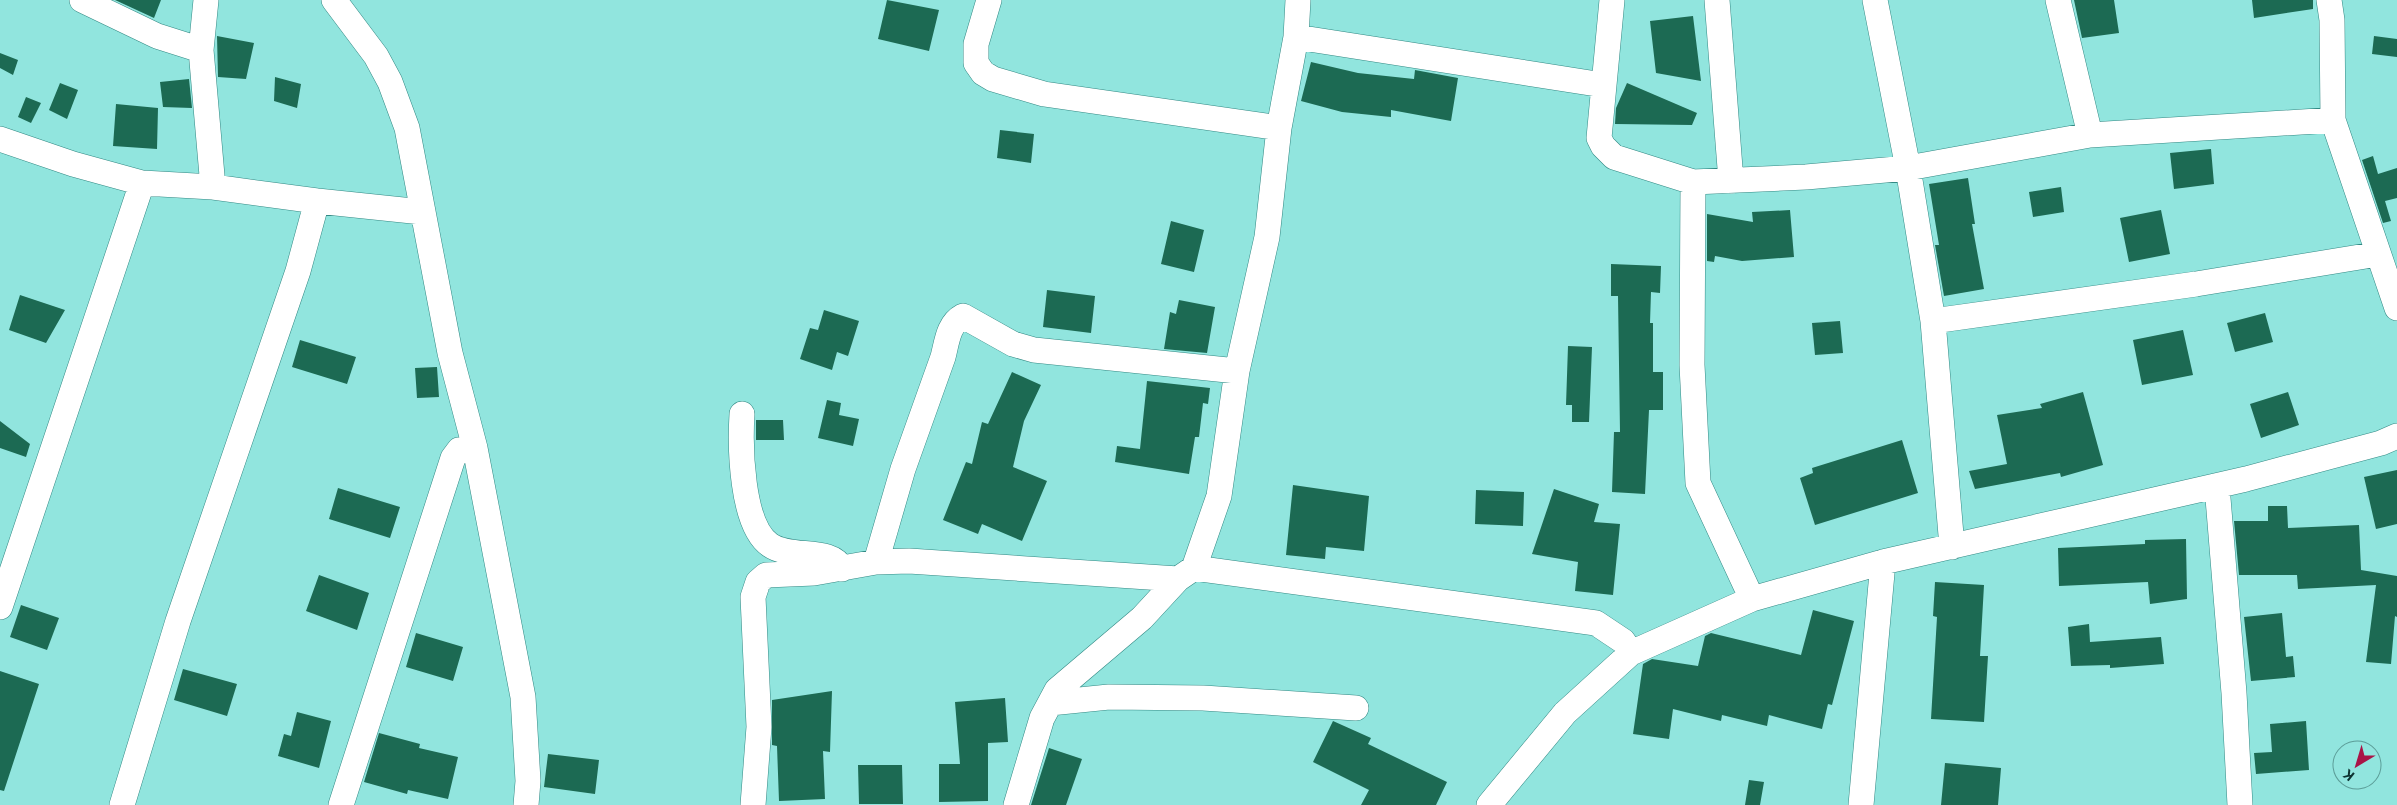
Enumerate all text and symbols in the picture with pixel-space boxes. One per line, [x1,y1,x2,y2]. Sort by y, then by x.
north arrow [2332,740,2382,790]
text: K [2339,765,2358,786]

